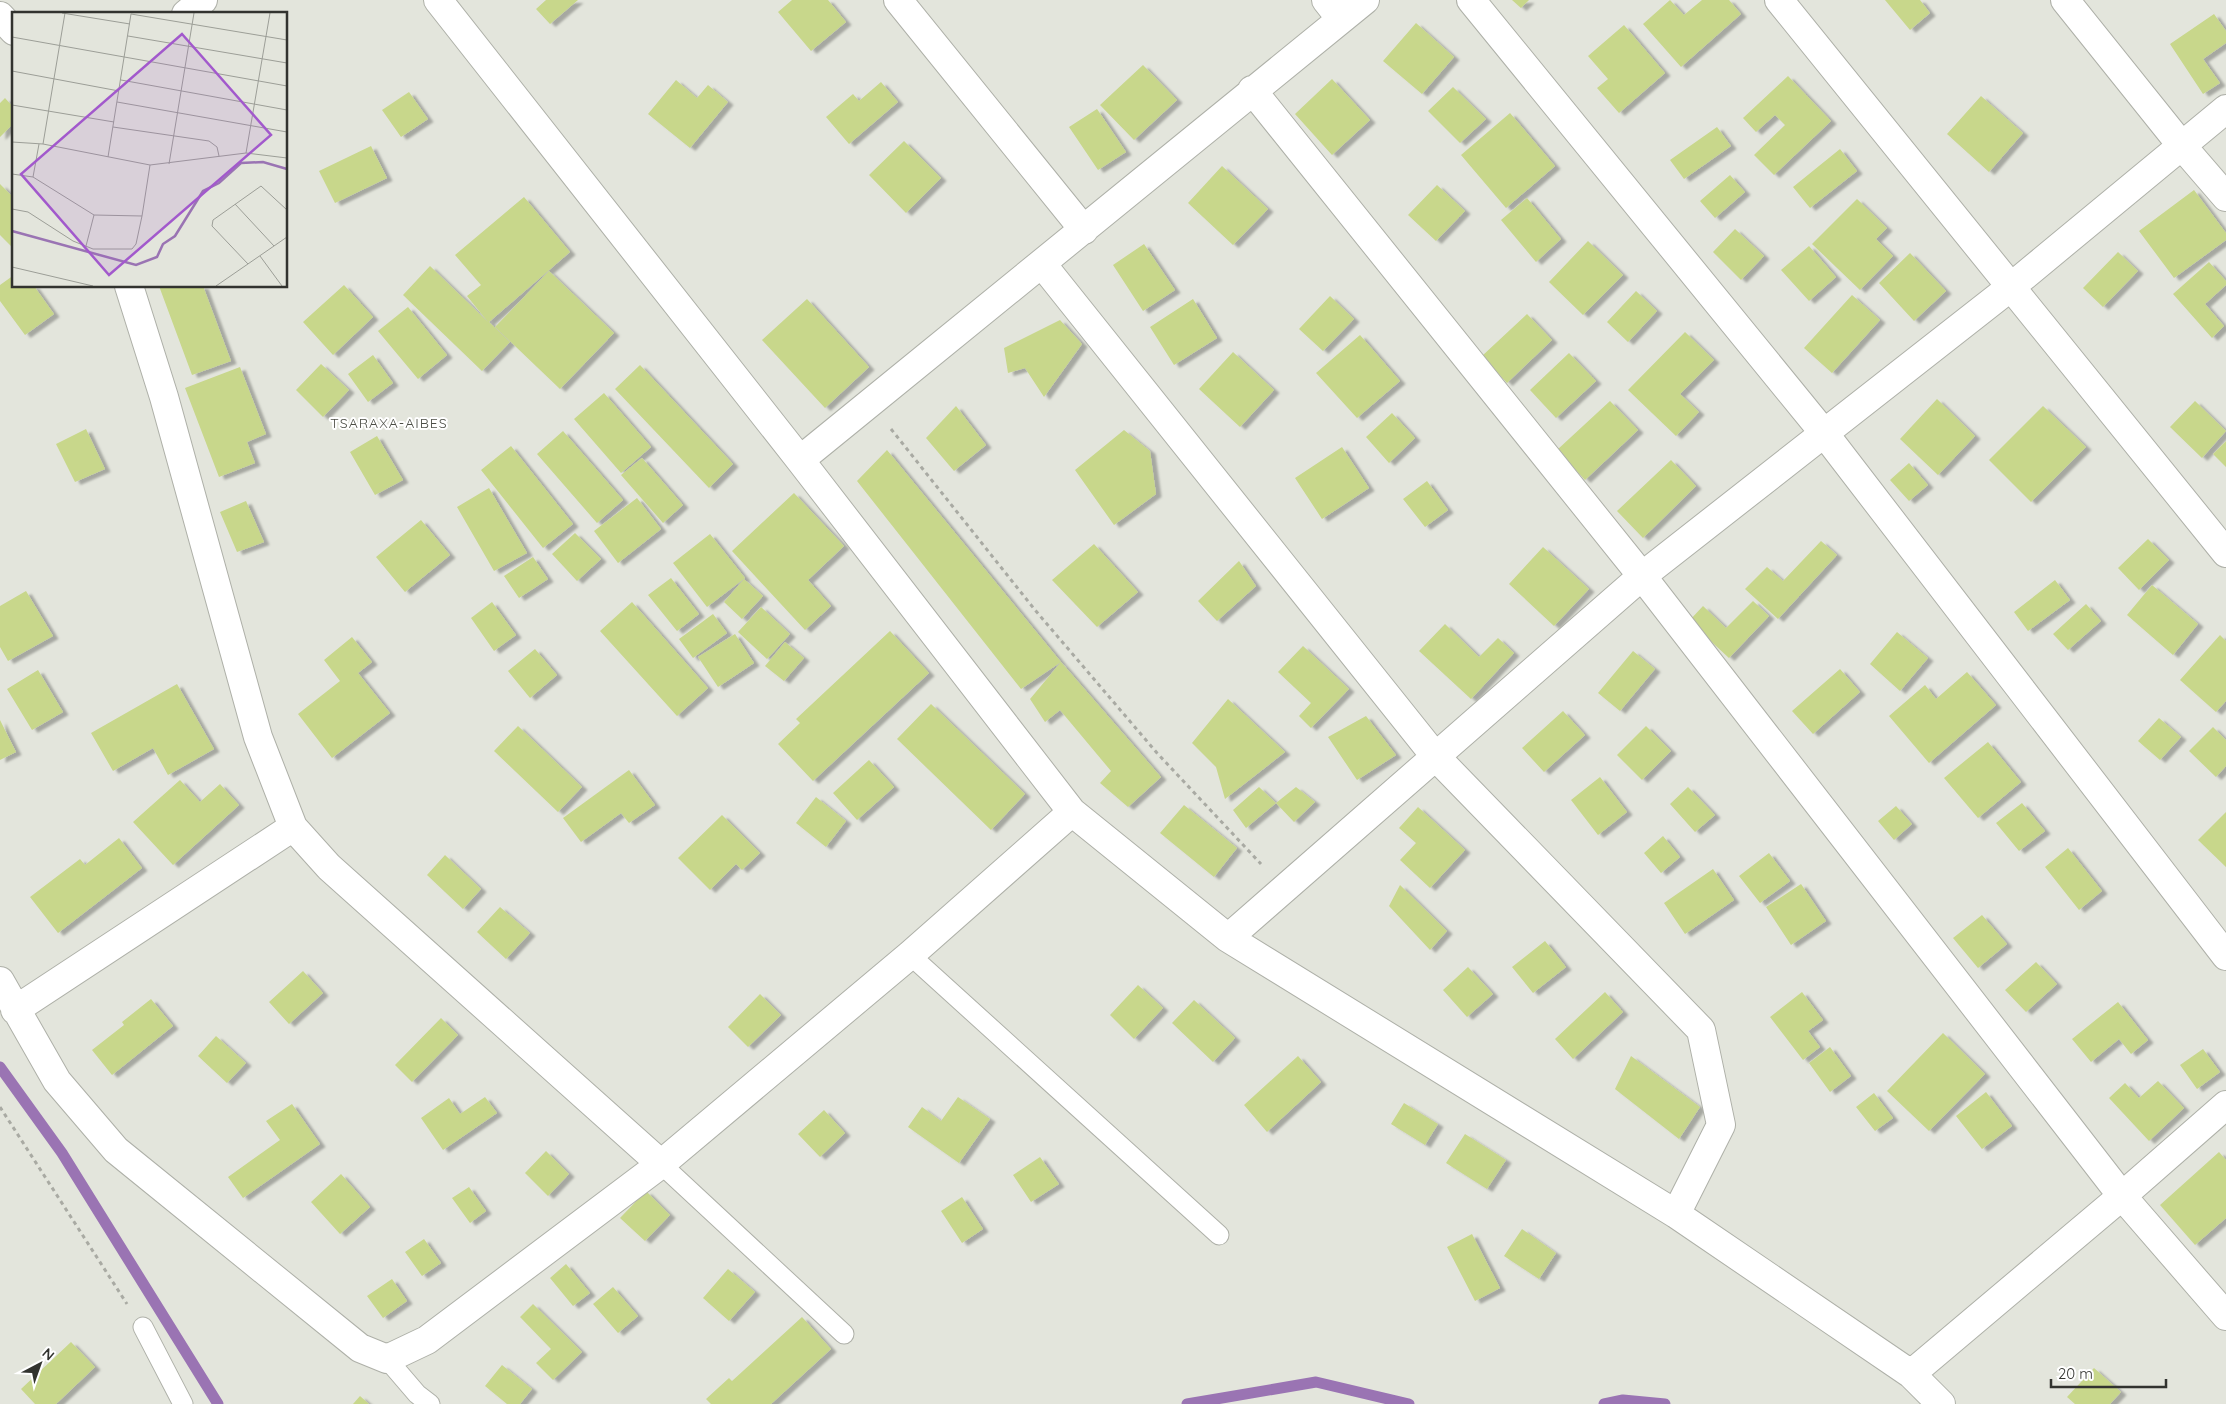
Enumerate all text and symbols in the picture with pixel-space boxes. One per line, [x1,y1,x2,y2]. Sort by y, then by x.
inset map [12,12,288,288]
district label: TSARAXA-AIBES [330,414,448,432]
north arrow [15,1339,65,1389]
text: N [39,1344,58,1364]
scale bar [2051,1356,2166,1388]
text: 20 m [2058,1364,2093,1383]

